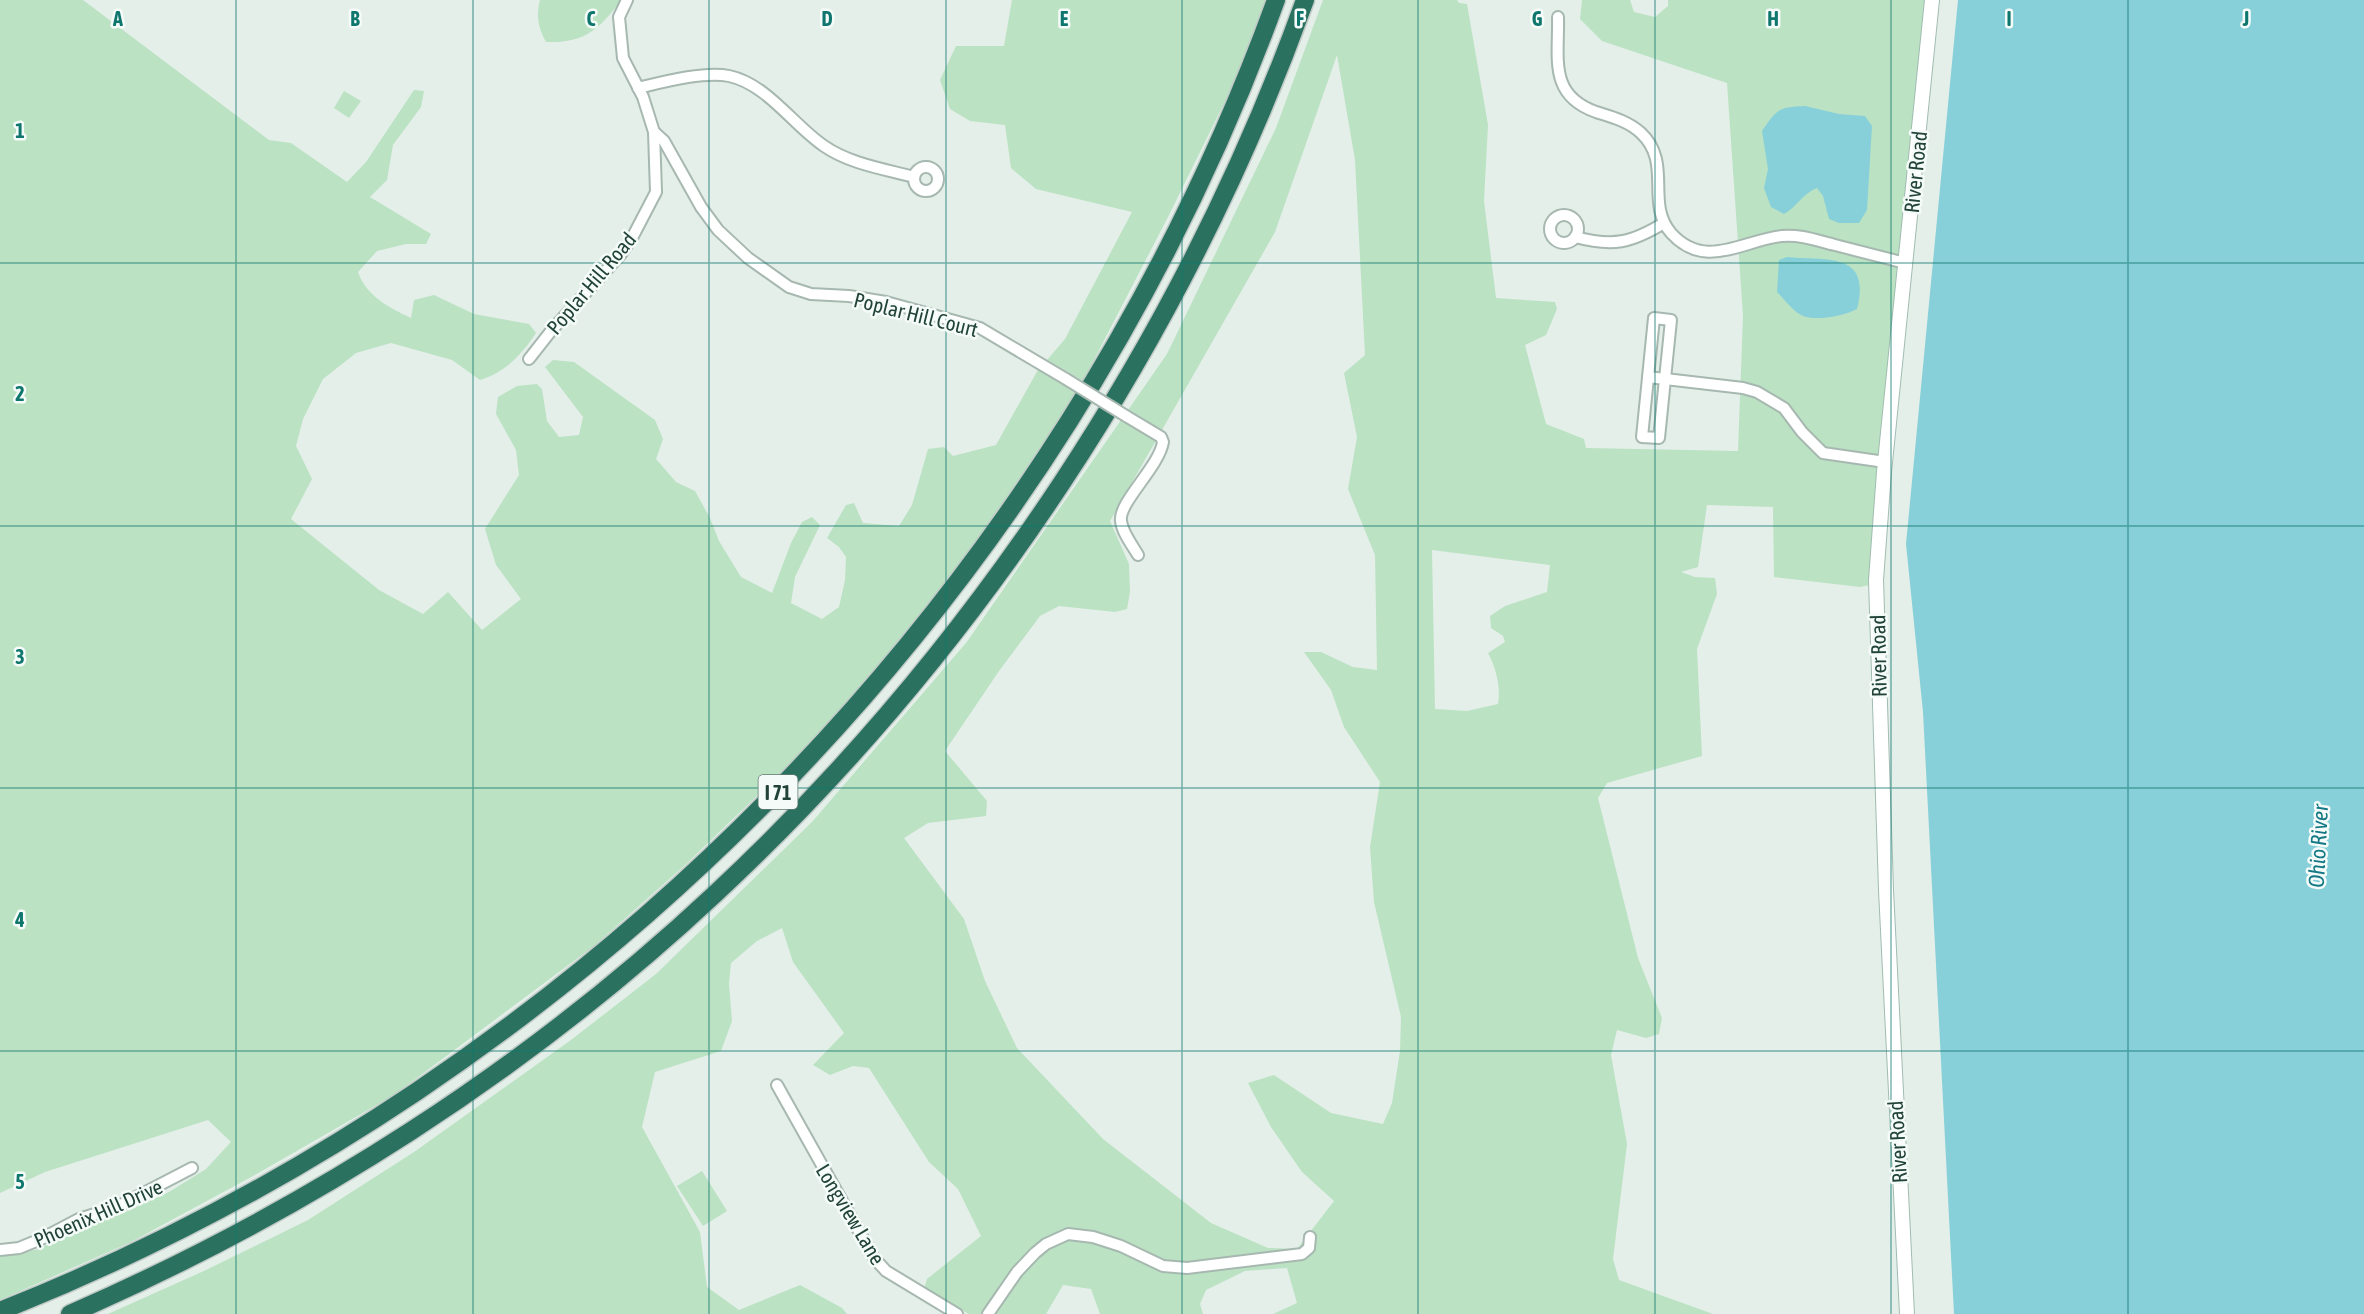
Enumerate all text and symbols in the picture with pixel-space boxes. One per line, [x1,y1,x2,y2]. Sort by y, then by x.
text: A [112,7,123,30]
text: B [350,7,360,30]
text: C [587,7,596,30]
text: D [821,7,833,30]
text: E [1060,7,1069,30]
text: F [1296,7,1304,30]
text: G [1532,7,1543,30]
text: H [1767,7,1779,30]
text: I [2006,7,2012,30]
text: J [2242,7,2249,30]
text: 1 [15,119,25,142]
street label: River Road [1899,130,1931,214]
street label: Poplar Hill Road [541,227,641,339]
street label: Poplar Hill Court [852,287,980,341]
text: 2 [15,382,25,405]
street label: River Road [1865,615,1891,697]
text: 3 [15,645,25,668]
road number: I 71 [758,775,798,809]
water label: Ohio River [2303,802,2333,888]
text: 4 [14,908,25,931]
street label: River Road [1883,1100,1911,1184]
street label: Longview Lane [812,1159,890,1269]
text: 5 [15,1170,25,1193]
street label: Phoenix Hill Drive [30,1174,166,1252]

